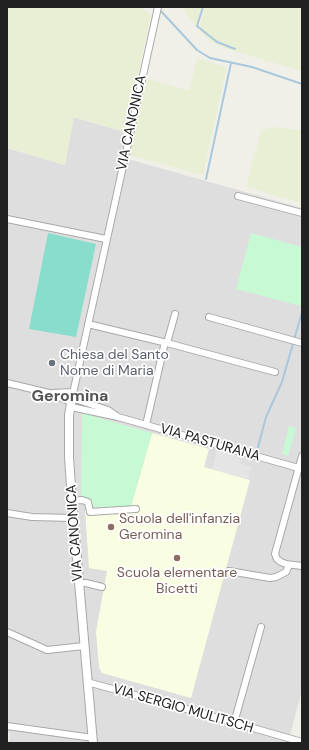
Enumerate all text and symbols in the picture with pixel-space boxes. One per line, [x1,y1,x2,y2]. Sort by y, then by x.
street label: VIA CANONICA [114,74,150,172]
place label: Chiesa del Santo Nome di Maria [60,347,169,380]
marker: Chiesa del Santo Nome di Maria [47,358,57,368]
district label: Geromìna [32,387,108,407]
street label: VIA PASTURANA [158,421,262,465]
street label: VIA CANONICA [63,484,87,582]
place label: Scuola dell'infanzia Geromina [119,511,240,544]
marker: Scuola dell'infanzia Geromina [106,522,116,532]
marker: Scuola elementare Bicetti [172,553,182,563]
place label: Scuola elementare Bicetti [117,565,237,598]
street label: VIA SERGIO MULITSCH [111,681,255,737]

